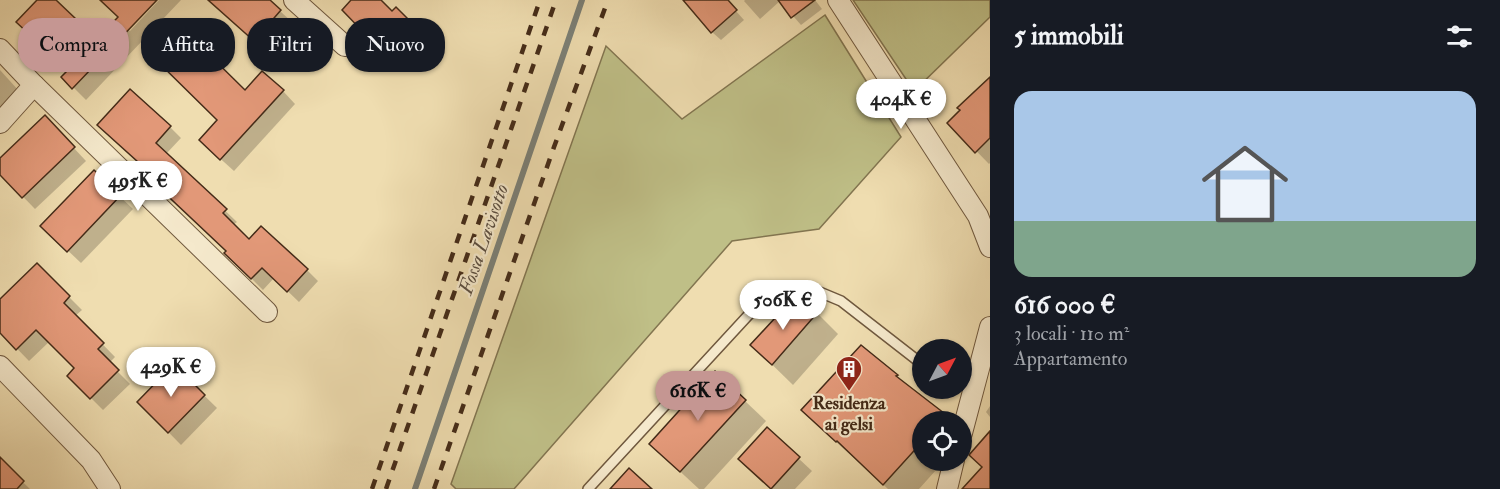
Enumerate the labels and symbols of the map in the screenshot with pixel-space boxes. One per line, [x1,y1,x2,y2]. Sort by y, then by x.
pin: 404K € [852,79,950,130]
pin: 495K € [89,161,187,212]
water label: Fossa Lavisotto [453,181,514,299]
pin: 506K € [734,280,832,331]
north arrow [912,339,972,399]
pin: 429K € [122,347,220,398]
building icon: Residenza ai gelsi [834,354,864,392]
pin: 616K € [649,371,747,422]
place label: Residenza ai gelsi [813,392,886,436]

